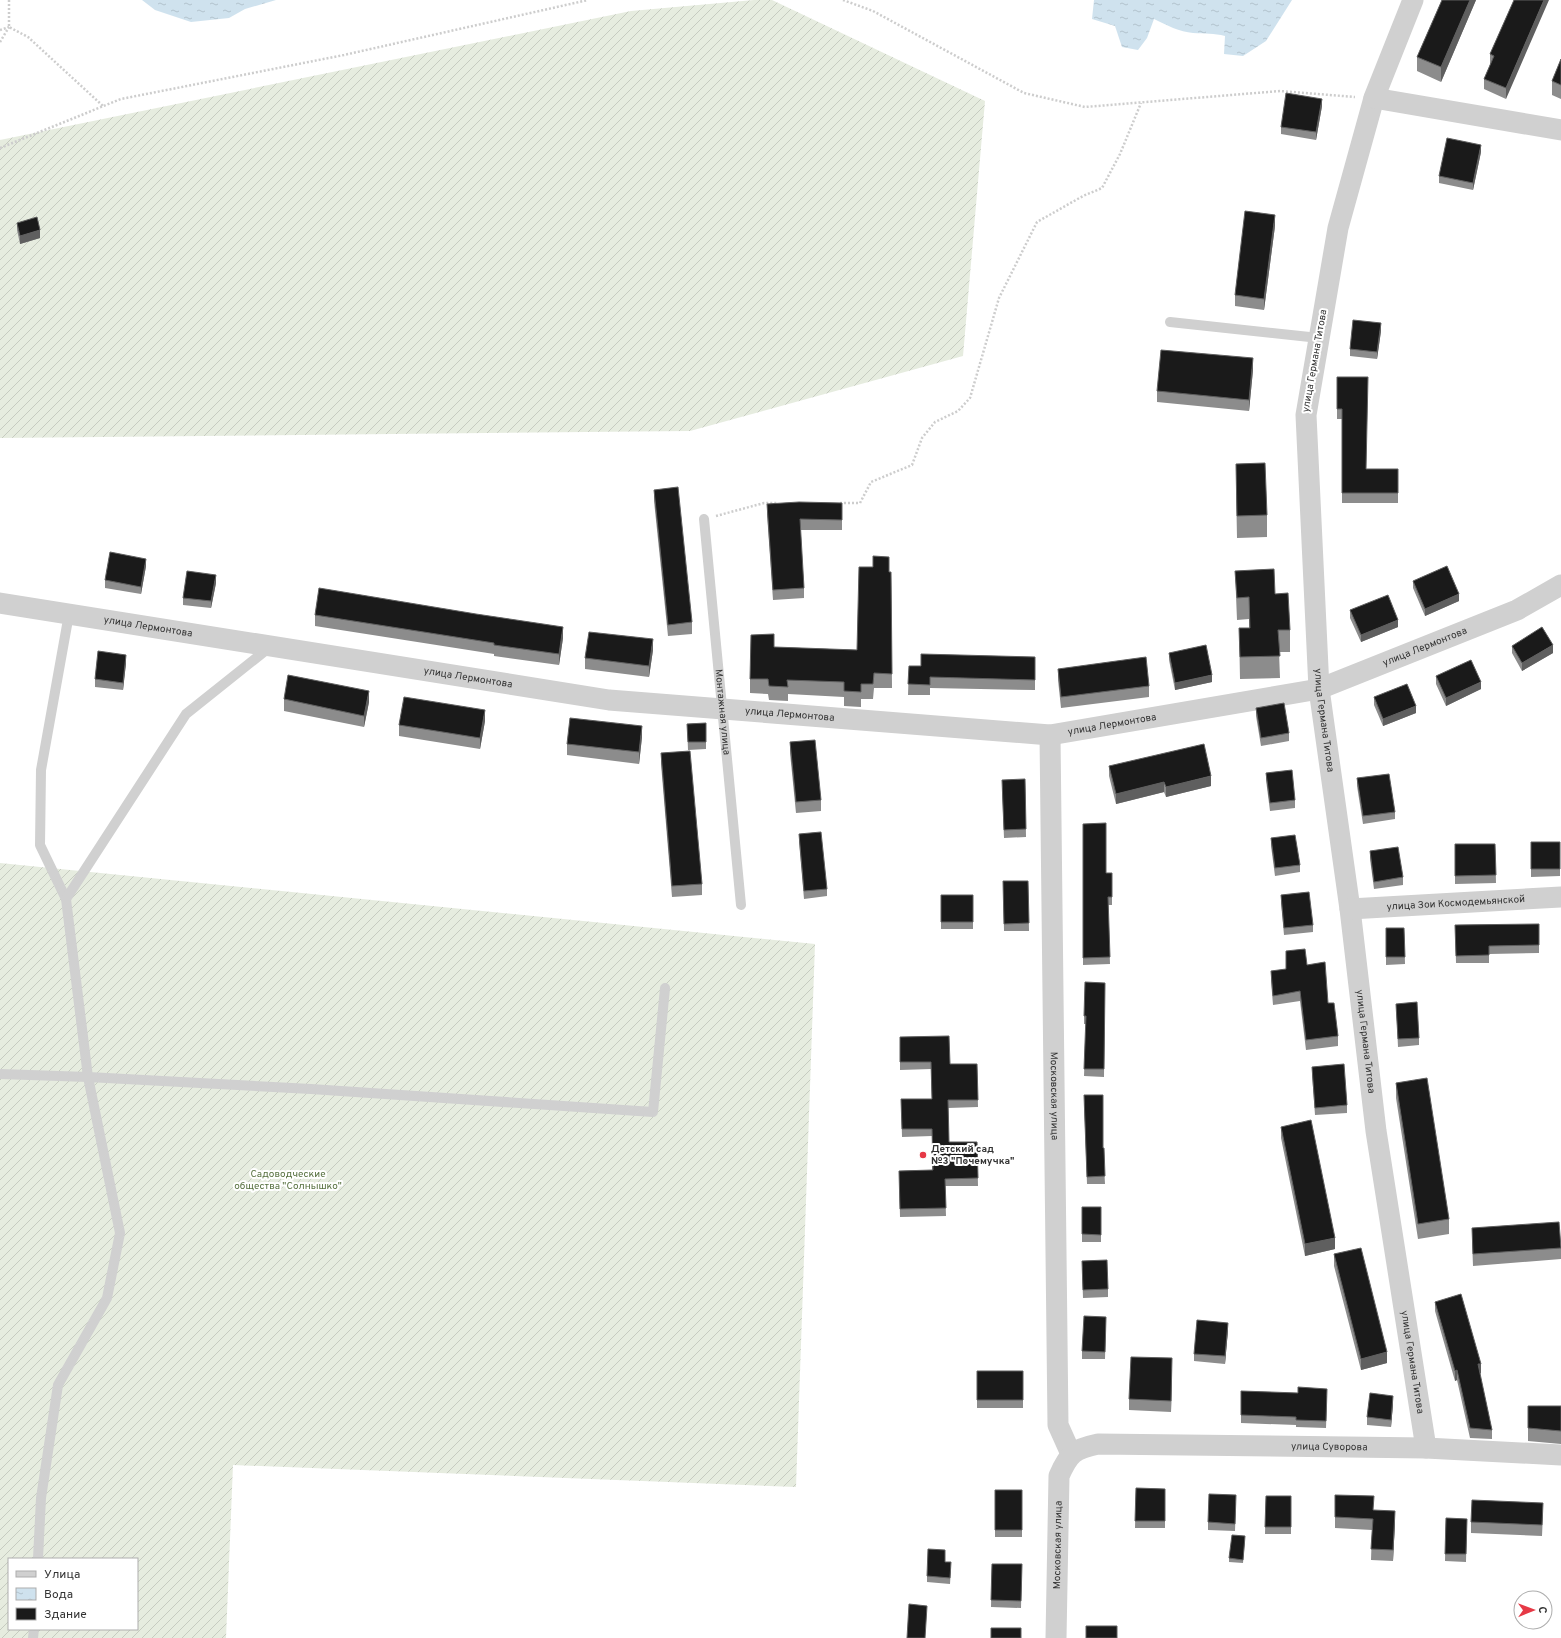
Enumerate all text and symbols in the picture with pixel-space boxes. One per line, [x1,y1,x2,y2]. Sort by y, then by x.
street label: улица Германа Титова [1300,308,1330,414]
street label: улица Лермонтова [103,613,193,640]
street label: улица Лермонтова [1381,624,1469,669]
street label: улица Лермонтова [423,664,513,691]
street label: улица Германа Титова [1312,668,1337,773]
street label: Монтажная улица [712,669,733,756]
street label: улица Лермонтова [745,704,835,724]
street label: улица Лермонтова [1067,710,1157,738]
street label: улица Зои Космодемьянской [1386,893,1526,913]
street label: улица Германа Титова [1353,989,1378,1094]
street label: Московская улица [1047,1052,1061,1140]
place label: Детский сад №3 "Почемучка" [931,1143,1015,1168]
marker: Детский сад №3 "Почемучка" [918,1150,928,1160]
park label: Садоводческие общества "Солнышко" [234,1168,342,1193]
street label: улица Германа Титова [1398,1309,1427,1415]
street label: улица Суворова [1291,1440,1368,1454]
street label: Московская улица [1050,1501,1065,1589]
legend [8,1558,138,1630]
text: Улица [44,1567,80,1583]
text: Вода [44,1587,73,1603]
north arrow [1513,1590,1553,1630]
text: С [1535,1606,1549,1613]
text: Здание [44,1607,87,1623]

